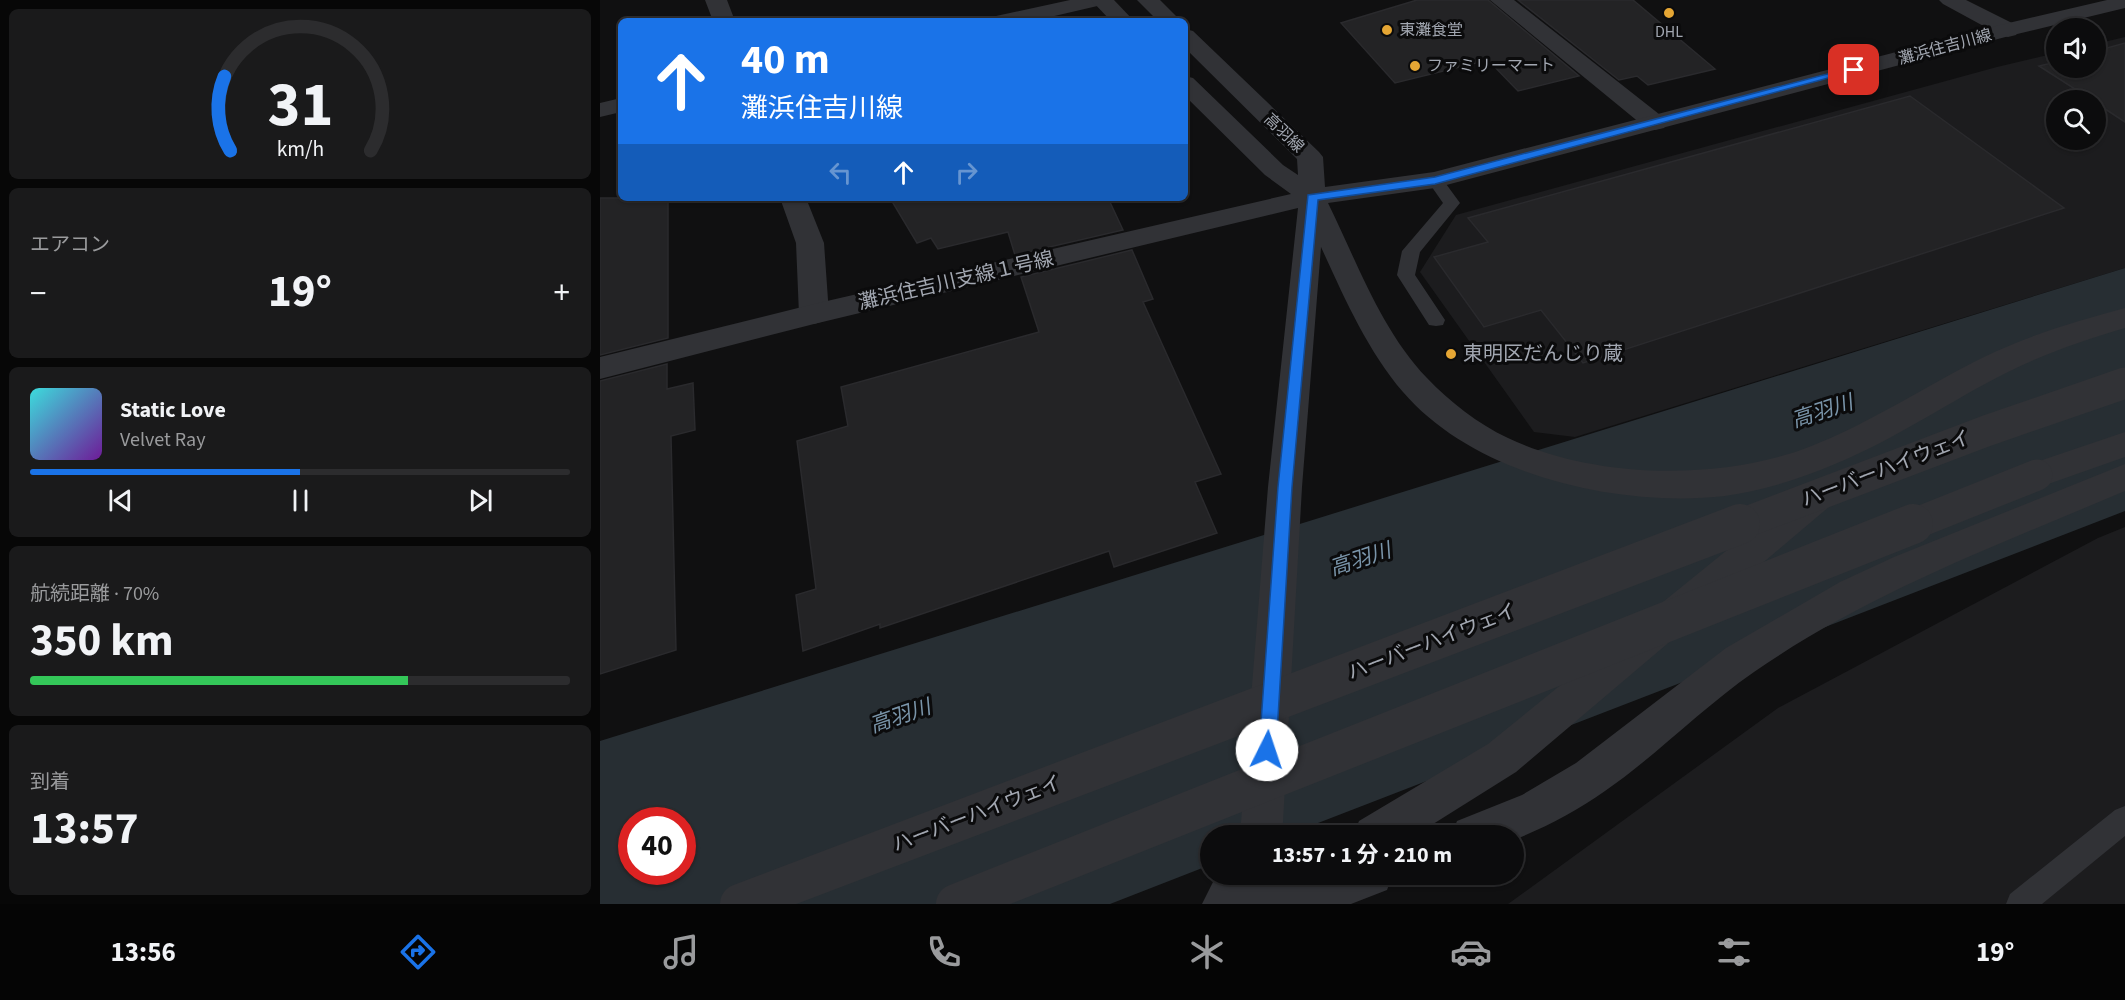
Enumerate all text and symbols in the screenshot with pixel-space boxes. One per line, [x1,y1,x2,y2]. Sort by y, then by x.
marker: DHL [1662,6,1676,20]
map controls [2046,18,2106,150]
button: sound [2046,18,2106,78]
place label: 東灘食堂 [1399,19,1463,41]
place label: DHL [1655,21,1683,43]
marker: 東灘食堂 [1380,23,1394,37]
street label: 灘浜住吉川線 [1896,24,1994,70]
text: 40 m [741,30,830,90]
icon: ahead [642,42,720,120]
pin [1828,44,1879,95]
icon: arrive [1837,53,1870,86]
place label: ファミリーマート [1427,55,1555,77]
marker: ファミリーマート [1408,59,1422,73]
text: 31 [267,61,333,150]
text: 灘浜住吉川線 [741,89,903,128]
button: search [2046,90,2106,150]
street label: 高羽線 [1259,108,1309,158]
text: km/h [276,134,324,165]
icon: left [824,156,857,189]
icon: ahead [887,156,920,189]
icon: right [950,156,983,189]
text: エアコン [30,231,110,259]
street label: 灘浜住吉川支線１号線 [855,245,1057,317]
text: 19° [268,260,332,324]
text: − [30,270,46,317]
text: + [554,270,570,317]
place label: 東明区だんじり蔵 [1463,340,1623,368]
marker: 東明区だんじり蔵 [1444,347,1458,361]
water label: 高羽川 [1787,386,1858,435]
text: Static Love [120,394,226,426]
street label: ハーバーハイウェイ [1797,424,1975,514]
text: Velvet Ray [120,426,206,454]
icon: previous [104,484,137,517]
icon: pause [284,484,317,517]
icon: next [464,484,497,517]
water label: 高羽川 [1325,534,1396,583]
text: 航続距離 · 70% [30,580,159,608]
street label: ハーバーハイウェイ [1343,597,1521,687]
text: 350 km [30,609,174,673]
water label: 高羽川 [865,691,937,740]
position arrow [1235,718,1299,782]
text: 到着 [30,768,70,796]
street label: ハーバーハイウェイ [888,769,1066,859]
text: 13:57 [30,797,139,861]
speed limit sign: 40 [618,807,696,885]
text: 13:57 · 1 分 · 210 m [1272,839,1452,871]
icon: directions [397,931,439,973]
icon: music [660,931,702,973]
icon: phone [923,931,965,973]
icon: climate [1186,931,1228,973]
icon: car [1450,931,1492,973]
icon: filters [1713,931,1755,973]
text: 13:56 [111,933,176,972]
text: 19° [1976,933,2014,972]

